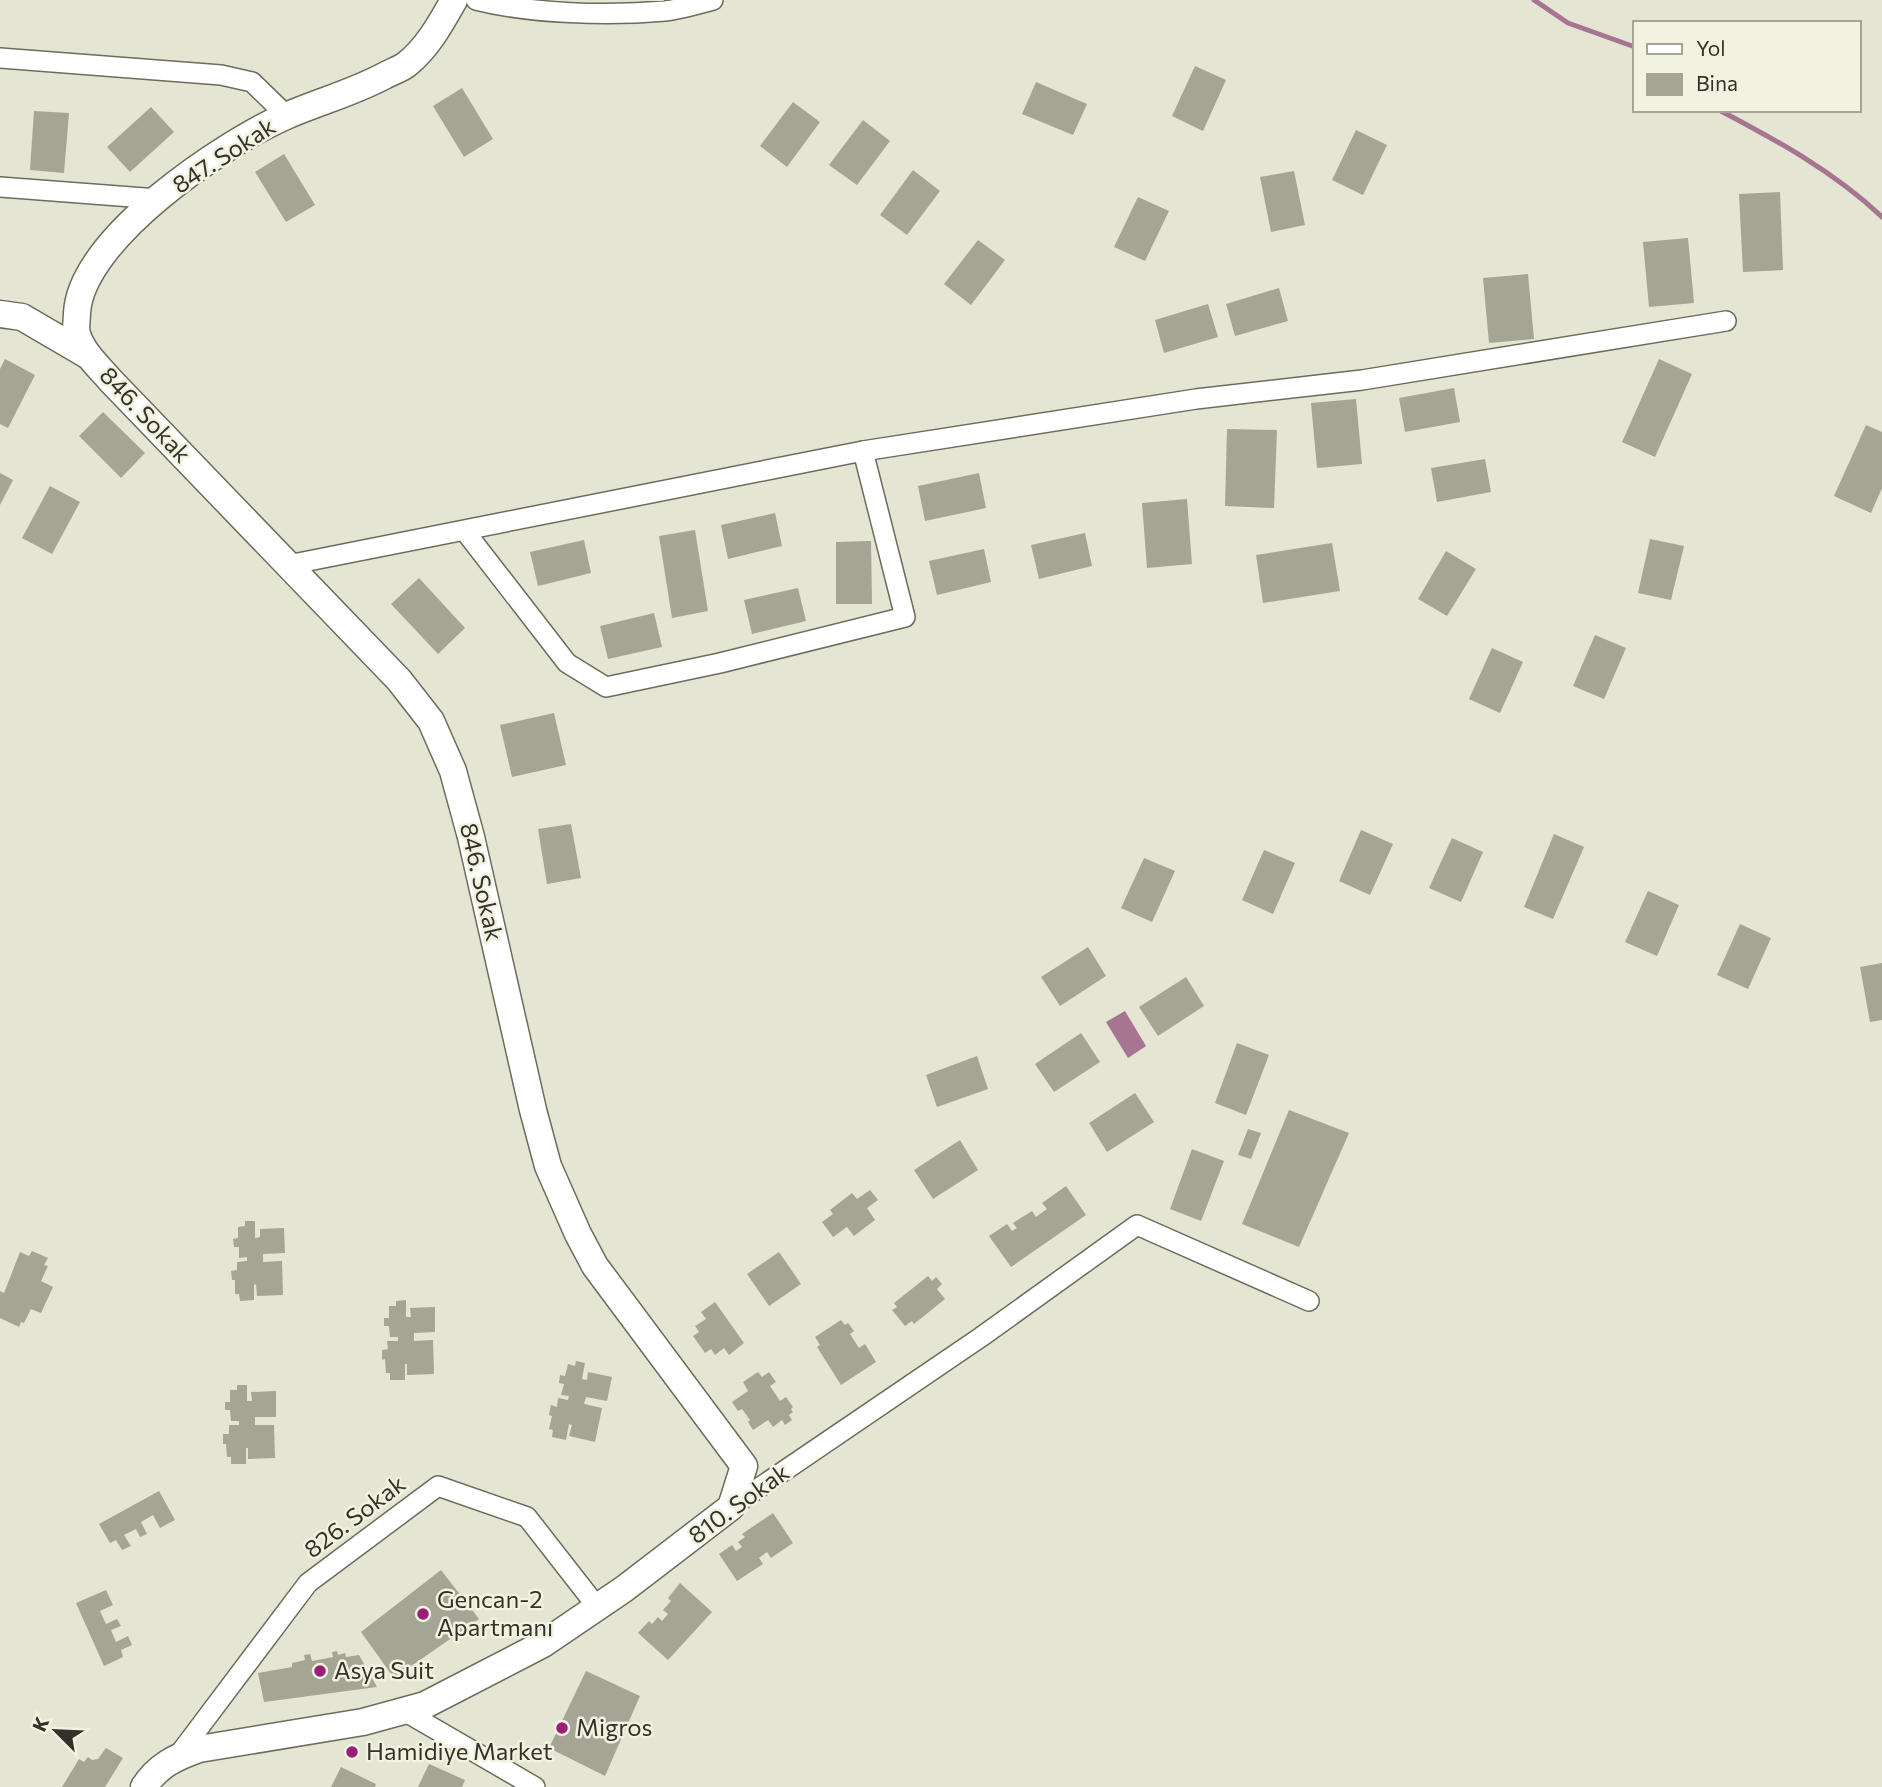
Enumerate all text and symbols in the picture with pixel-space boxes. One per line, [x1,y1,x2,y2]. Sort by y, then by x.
legend [1633,21,1861,112]
text: Yol [1696,35,1726,60]
text: Bina [1696,70,1738,95]
street label: 847. Sokak [166,111,280,199]
street label: 846. Sokak [94,360,198,468]
street label: 846. Sokak [455,820,510,944]
street label: 810. Sokak [682,1457,794,1549]
street label: 826. Sokak [298,1468,410,1563]
place label: Gencan-2 Apartmanı [437,1584,553,1641]
marker: Gencan-2 Apartmanı [415,1606,431,1622]
place label: Asya Suit [334,1655,434,1684]
marker: Asya Suit [312,1663,328,1679]
north arrow [21,1696,91,1766]
place label: Migros [576,1712,652,1741]
text: K [27,1713,53,1735]
marker: Migros [554,1720,570,1736]
place label: Hamidiye Market [366,1736,553,1765]
marker: Hamidiye Market [344,1744,360,1760]

